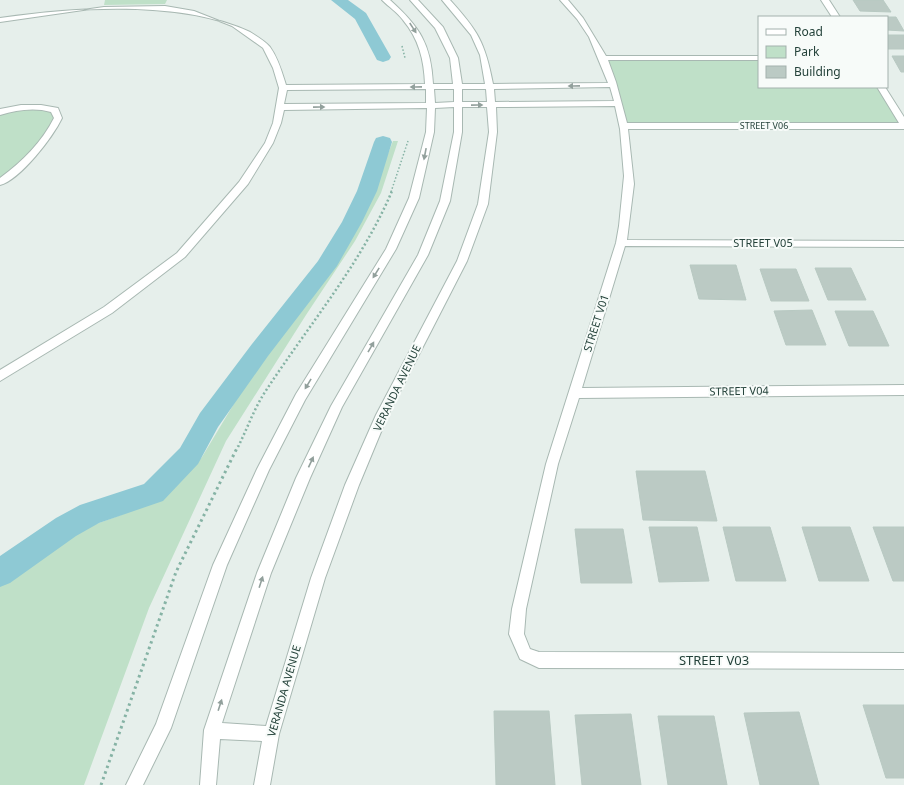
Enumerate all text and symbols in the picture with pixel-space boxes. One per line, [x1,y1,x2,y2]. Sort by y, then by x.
legend [758,16,888,88]
one-way arrow [409,23,417,33]
text: Road [794,23,823,40]
text: Park [794,43,820,60]
text: Building [794,63,841,80]
one-way arrow [567,83,580,89]
one-way arrow [409,84,422,90]
one-way arrow [471,102,484,108]
one-way arrow [313,104,326,110]
street label: STREET V06 [740,119,788,132]
one-way arrow [422,148,428,160]
street label: STREET V05 [733,235,793,250]
one-way arrow [373,267,380,279]
street label: STREET V01 [579,292,612,353]
one-way arrow [367,341,374,353]
street label: VERANDA AVENUE [369,342,424,434]
one-way arrow [305,378,312,390]
street label: STREET V04 [709,382,770,399]
one-way arrow [308,456,314,468]
one-way arrow [258,576,264,588]
street label: VERANDA AVENUE [263,643,304,738]
street label: STREET V03 [679,651,749,669]
one-way arrow [217,699,223,711]

